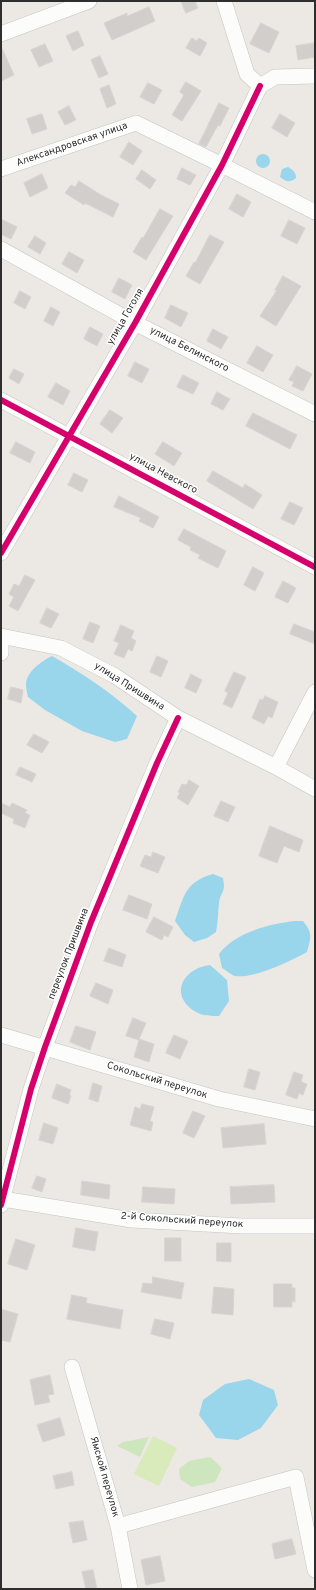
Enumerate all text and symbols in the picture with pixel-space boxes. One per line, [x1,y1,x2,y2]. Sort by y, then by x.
street label: Александровская улица [15,120,129,170]
street label: улица Гоголя [105,287,147,347]
street label: улица Белинского [147,325,231,375]
street label: улица Невского [127,451,199,497]
street label: улица Пришвина [92,661,166,713]
street label: переулок Пришвина [46,907,92,1001]
street label: Сокольский переулок [105,1060,209,1102]
street label: 2-й Сокольский переулок [120,1211,244,1231]
street label: Ямской переулок [87,1435,121,1519]

